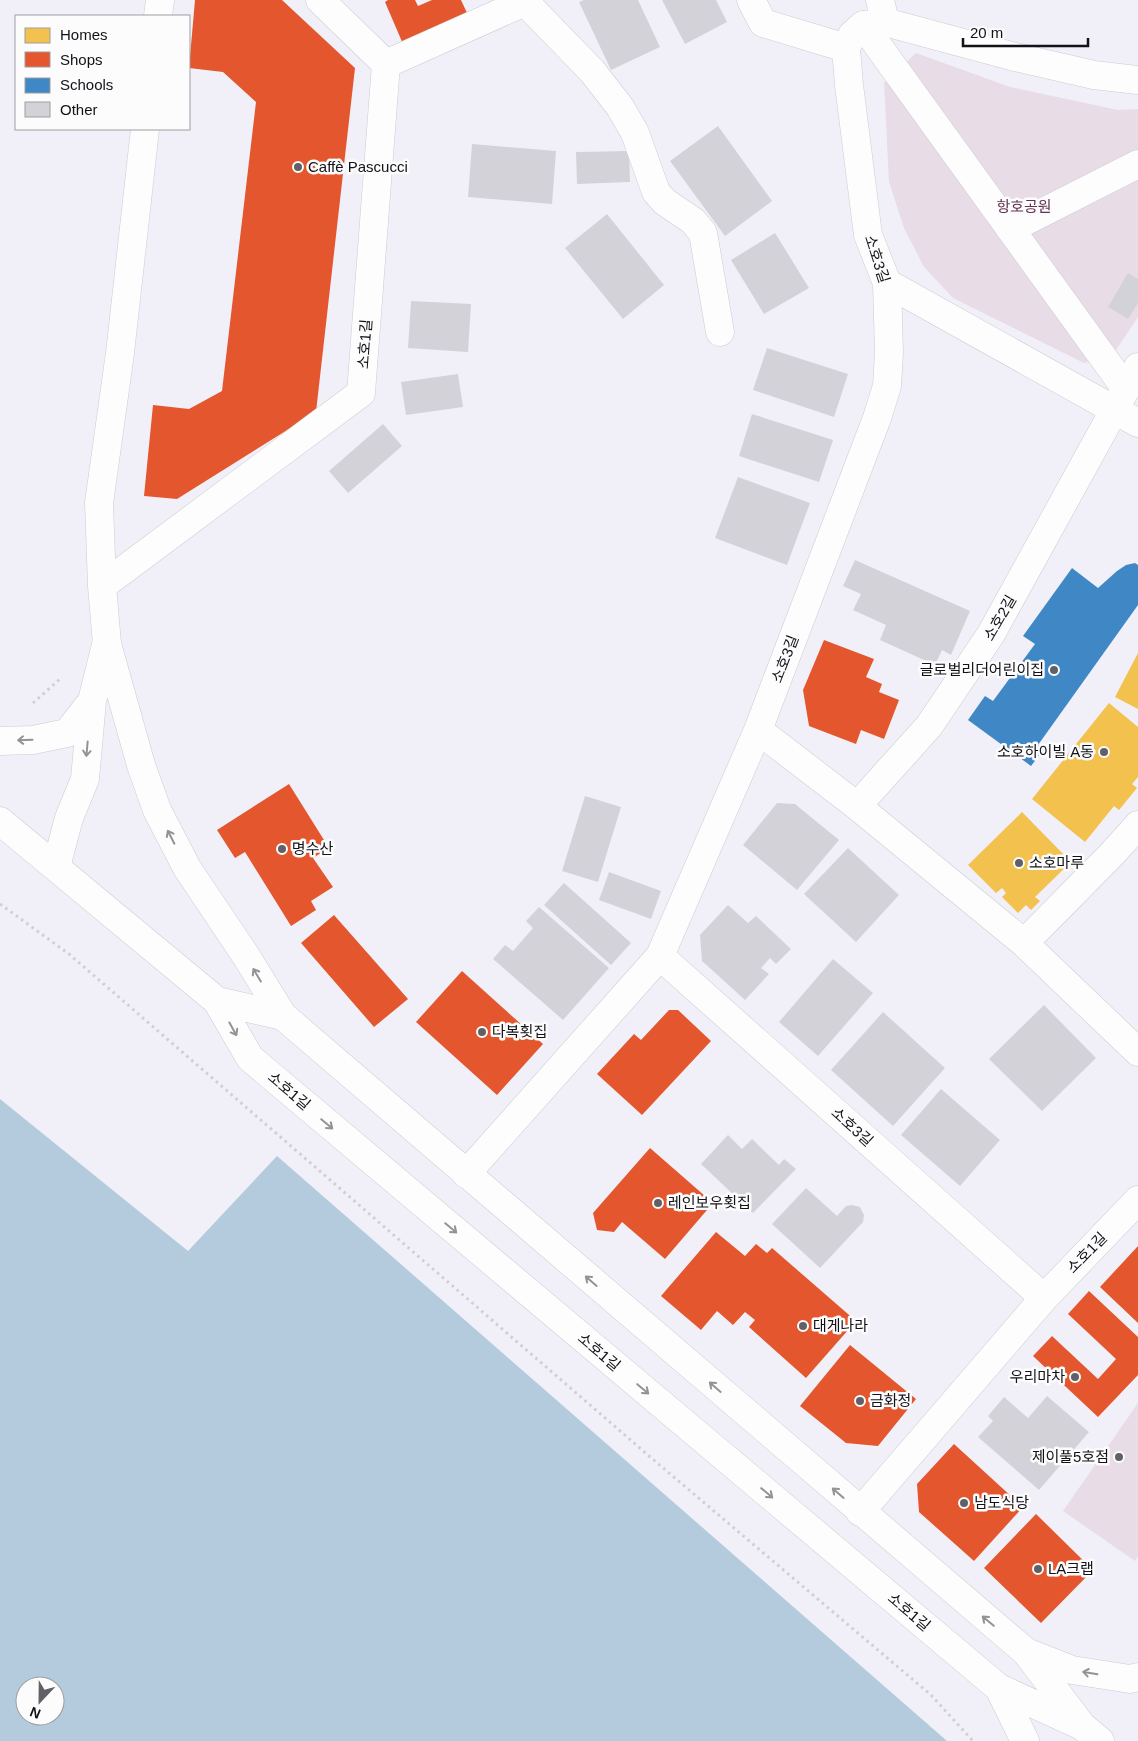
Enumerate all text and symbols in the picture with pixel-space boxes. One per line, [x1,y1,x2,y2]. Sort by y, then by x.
legend [15,15,190,130]
scale bar [963,15,1088,47]
text: 20 m [970,24,1003,41]
text: Homes [60,26,108,43]
text: Shops [60,51,103,68]
text: Schools [60,76,113,93]
text: Other [60,101,98,118]
place label: Caffè Pascucci [308,158,408,175]
marker: Caffè Pascucci [292,161,304,173]
park label: 항호공원 [996,198,1052,215]
street label: 소호3길 [862,233,893,285]
street label: 소호1길 [354,319,375,369]
street label: 소호2길 [980,592,1019,644]
street label: 소호3길 [768,633,801,685]
place label: 글로벌리더어린이집 [920,661,1044,678]
marker: 글로벌리더어린이집 [1048,664,1060,676]
one-way arrow [17,735,34,745]
one-way arrow [83,741,92,757]
place label: 소호하이빌 A동 [997,743,1094,760]
marker: 소호하이빌 A동 [1098,746,1110,758]
one-way arrow [166,830,175,845]
place label: 명수산 [292,840,334,857]
marker: 명수산 [276,843,288,855]
place label: 소호마루 [1029,854,1084,871]
marker: 소호마루 [1013,857,1025,869]
one-way arrow [252,968,262,982]
one-way arrow [229,1022,239,1036]
place label: 다복횟집 [492,1023,547,1040]
marker: 다복횟집 [476,1026,488,1038]
street label: 소호1길 [265,1068,314,1113]
street label: 소호3길 [828,1104,877,1150]
one-way arrow [320,1118,333,1129]
place label: 레인보우횟집 [668,1194,751,1211]
marker: 레인보우횟집 [652,1197,664,1209]
one-way arrow [445,1222,458,1234]
street label: 소호1길 [1063,1229,1110,1276]
one-way arrow [585,1275,598,1287]
place label: 대게나라 [813,1317,868,1334]
marker: 대게나라 [797,1320,809,1332]
street label: 소호1길 [575,1329,624,1374]
place label: 우리마차 [1010,1368,1065,1385]
marker: 우리마차 [1069,1371,1081,1383]
one-way arrow [708,1381,721,1392]
one-way arrow [636,1383,649,1394]
place label: 금화정 [870,1392,911,1409]
marker: 금화정 [854,1395,866,1407]
place label: 제이풀5호점 [1032,1448,1109,1465]
marker: 제이풀5호점 [1113,1451,1125,1463]
one-way arrow [832,1487,845,1498]
one-way arrow [761,1488,774,1499]
place label: 남도식당 [974,1494,1029,1511]
marker: 남도식당 [958,1497,970,1509]
place label: LA크랩 [1048,1560,1094,1577]
marker: LA크랩 [1032,1563,1044,1575]
street label: 소호1길 [885,1589,934,1634]
one-way arrow [982,1615,995,1626]
one-way arrow [1082,1668,1098,1678]
north arrow [15,1676,65,1726]
text: N [27,1704,43,1722]

